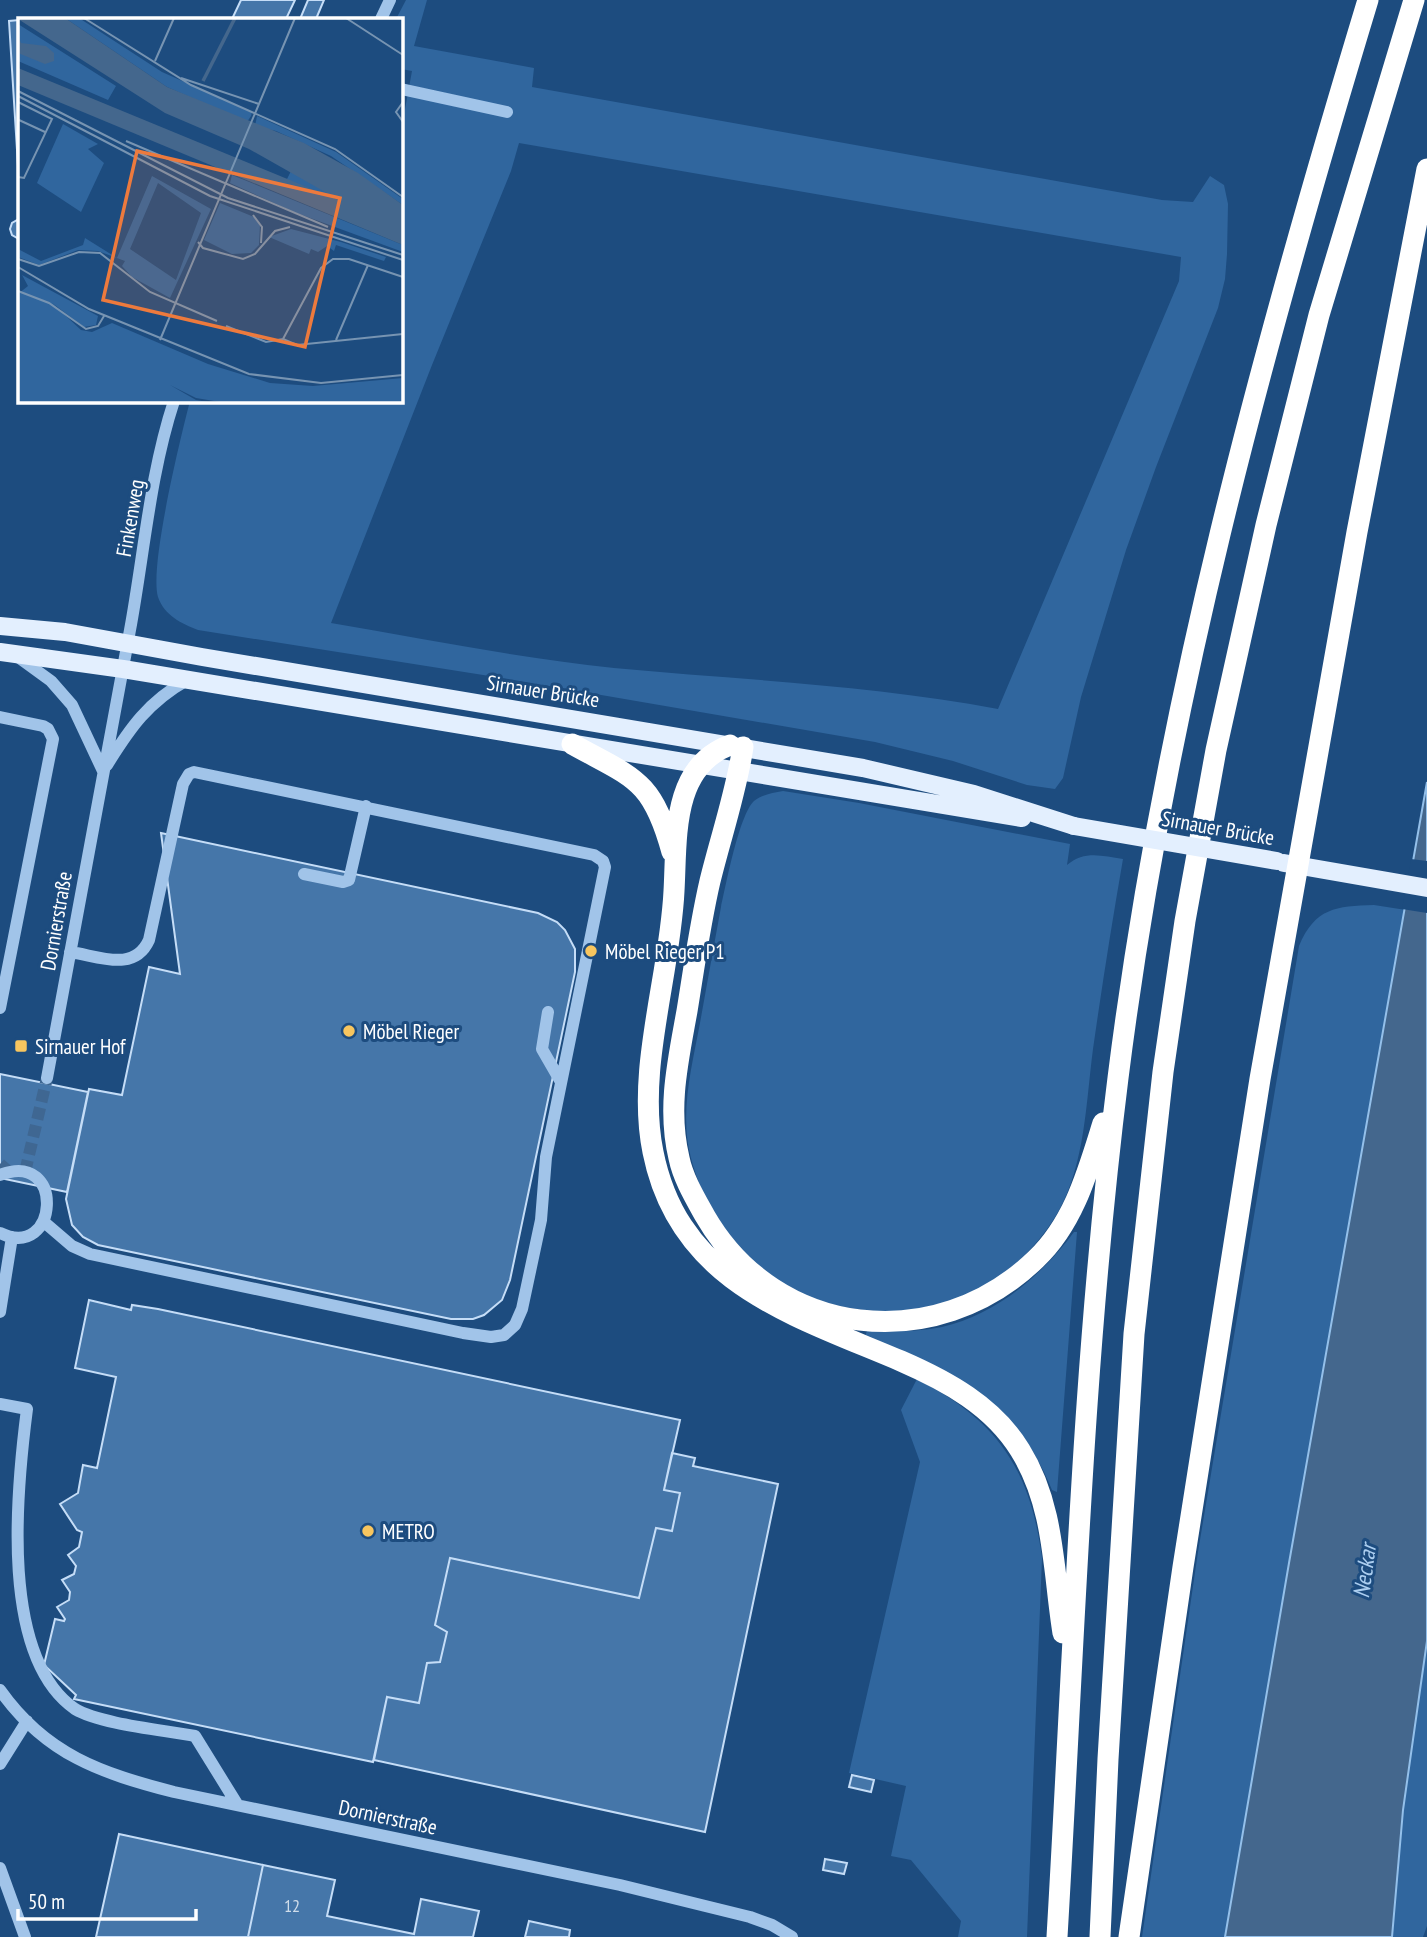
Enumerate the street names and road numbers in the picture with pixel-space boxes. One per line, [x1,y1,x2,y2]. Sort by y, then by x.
street label: Finkenweg [110,477,150,559]
street label: Sirnauer Brücke [485,669,601,713]
street label: Sirnauer Brücke [1160,805,1276,851]
street label: Dornierstraße [34,869,78,973]
street label: Dornierstraße [336,1793,440,1841]

